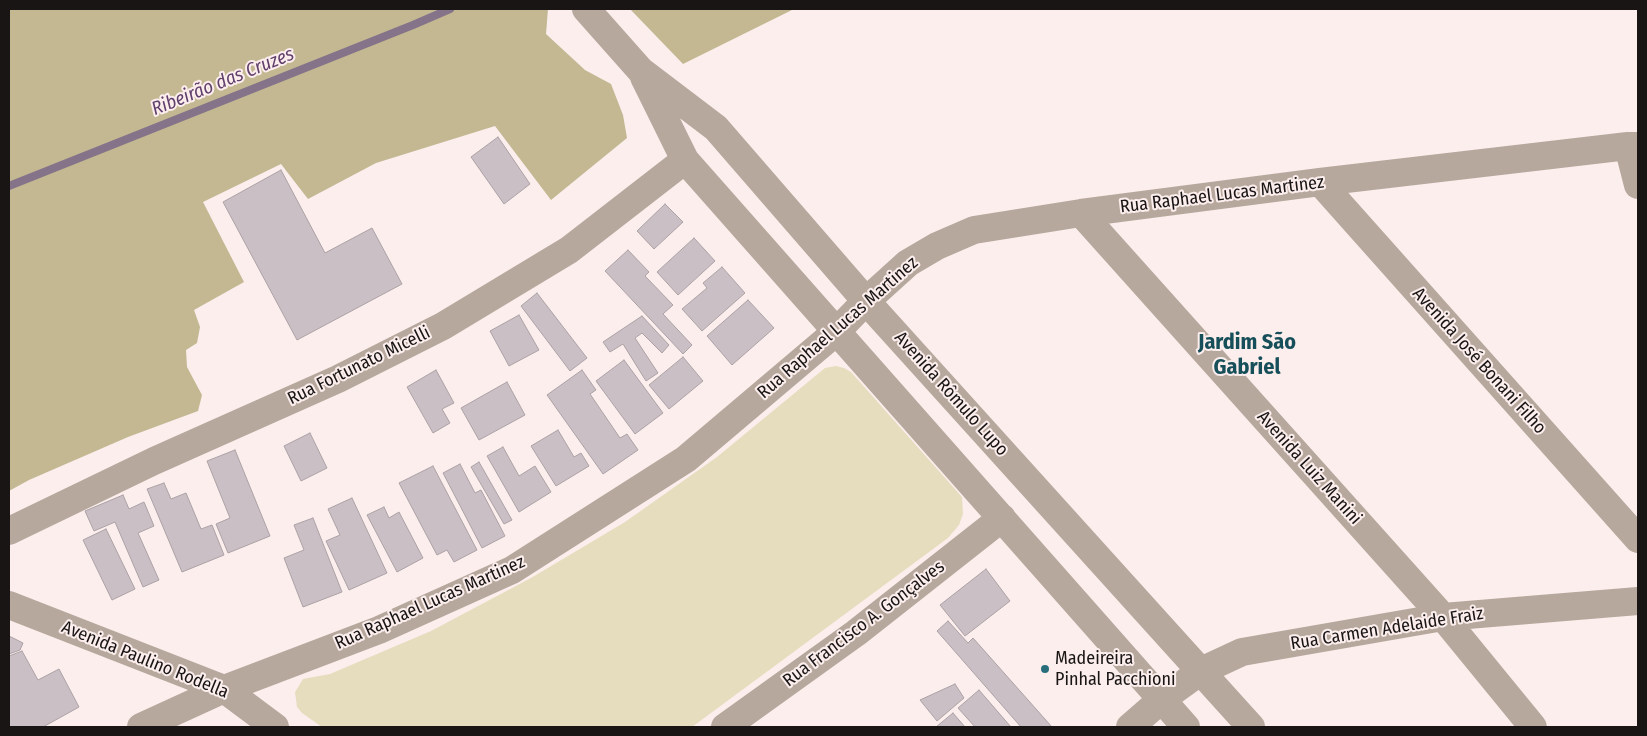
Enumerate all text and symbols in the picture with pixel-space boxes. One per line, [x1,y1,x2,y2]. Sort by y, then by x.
water label: Ribeirão das Cruzes [148,43,298,121]
street label: Rua Raphael Lucas Martinez [1119,172,1325,218]
street label: Rua Raphael Lucas Martinez [753,252,923,404]
street label: Avenida José Bonani Filho [1408,283,1550,439]
street label: Rua Fortunato Micelli [284,322,434,410]
street label: Avenida Rômulo Lupo [890,327,1012,461]
district label: Jardim São Gabriel [1198,330,1296,382]
street label: Avenida Luiz Manini [1252,407,1366,529]
street label: Rua Raphael Lucas Martinez [332,551,528,655]
street label: Rua Francisco A. Gonçalves [779,556,949,692]
street label: Rua Carmen Adelaide Fraiz [1289,603,1485,655]
street label: Avenida Paulino Rodella [58,617,232,703]
place label: Madeireira Pinhal Pacchioni [1055,648,1175,691]
marker: Madeireira Pinhal Pacchioni [1039,663,1051,675]

